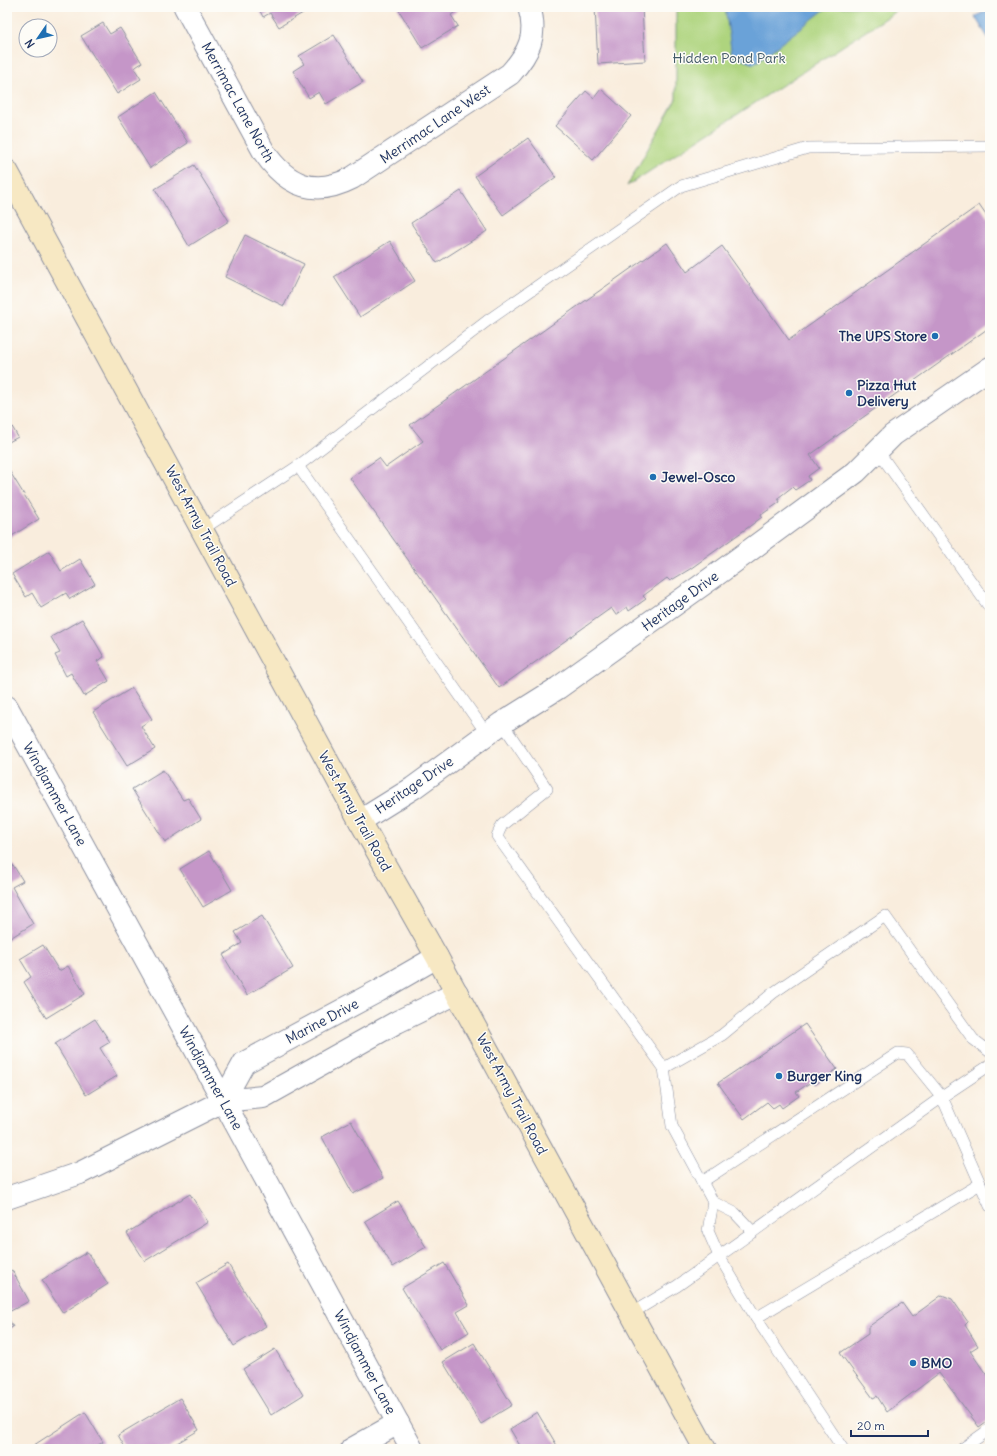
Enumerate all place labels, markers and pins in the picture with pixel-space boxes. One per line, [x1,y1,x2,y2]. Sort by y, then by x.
place label: The UPS Store [839,327,927,345]
marker: The UPS Store [930,331,940,341]
place label: Pizza Hut Delivery [857,376,916,410]
marker: Pizza Hut Delivery [844,388,854,398]
place label: Jewel-Osco [661,468,736,486]
marker: Jewel-Osco [648,472,658,482]
place label: Burger King [787,1067,862,1085]
marker: Burger King [774,1071,784,1081]
place label: BMO [921,1354,953,1372]
marker: BMO [908,1358,918,1368]

